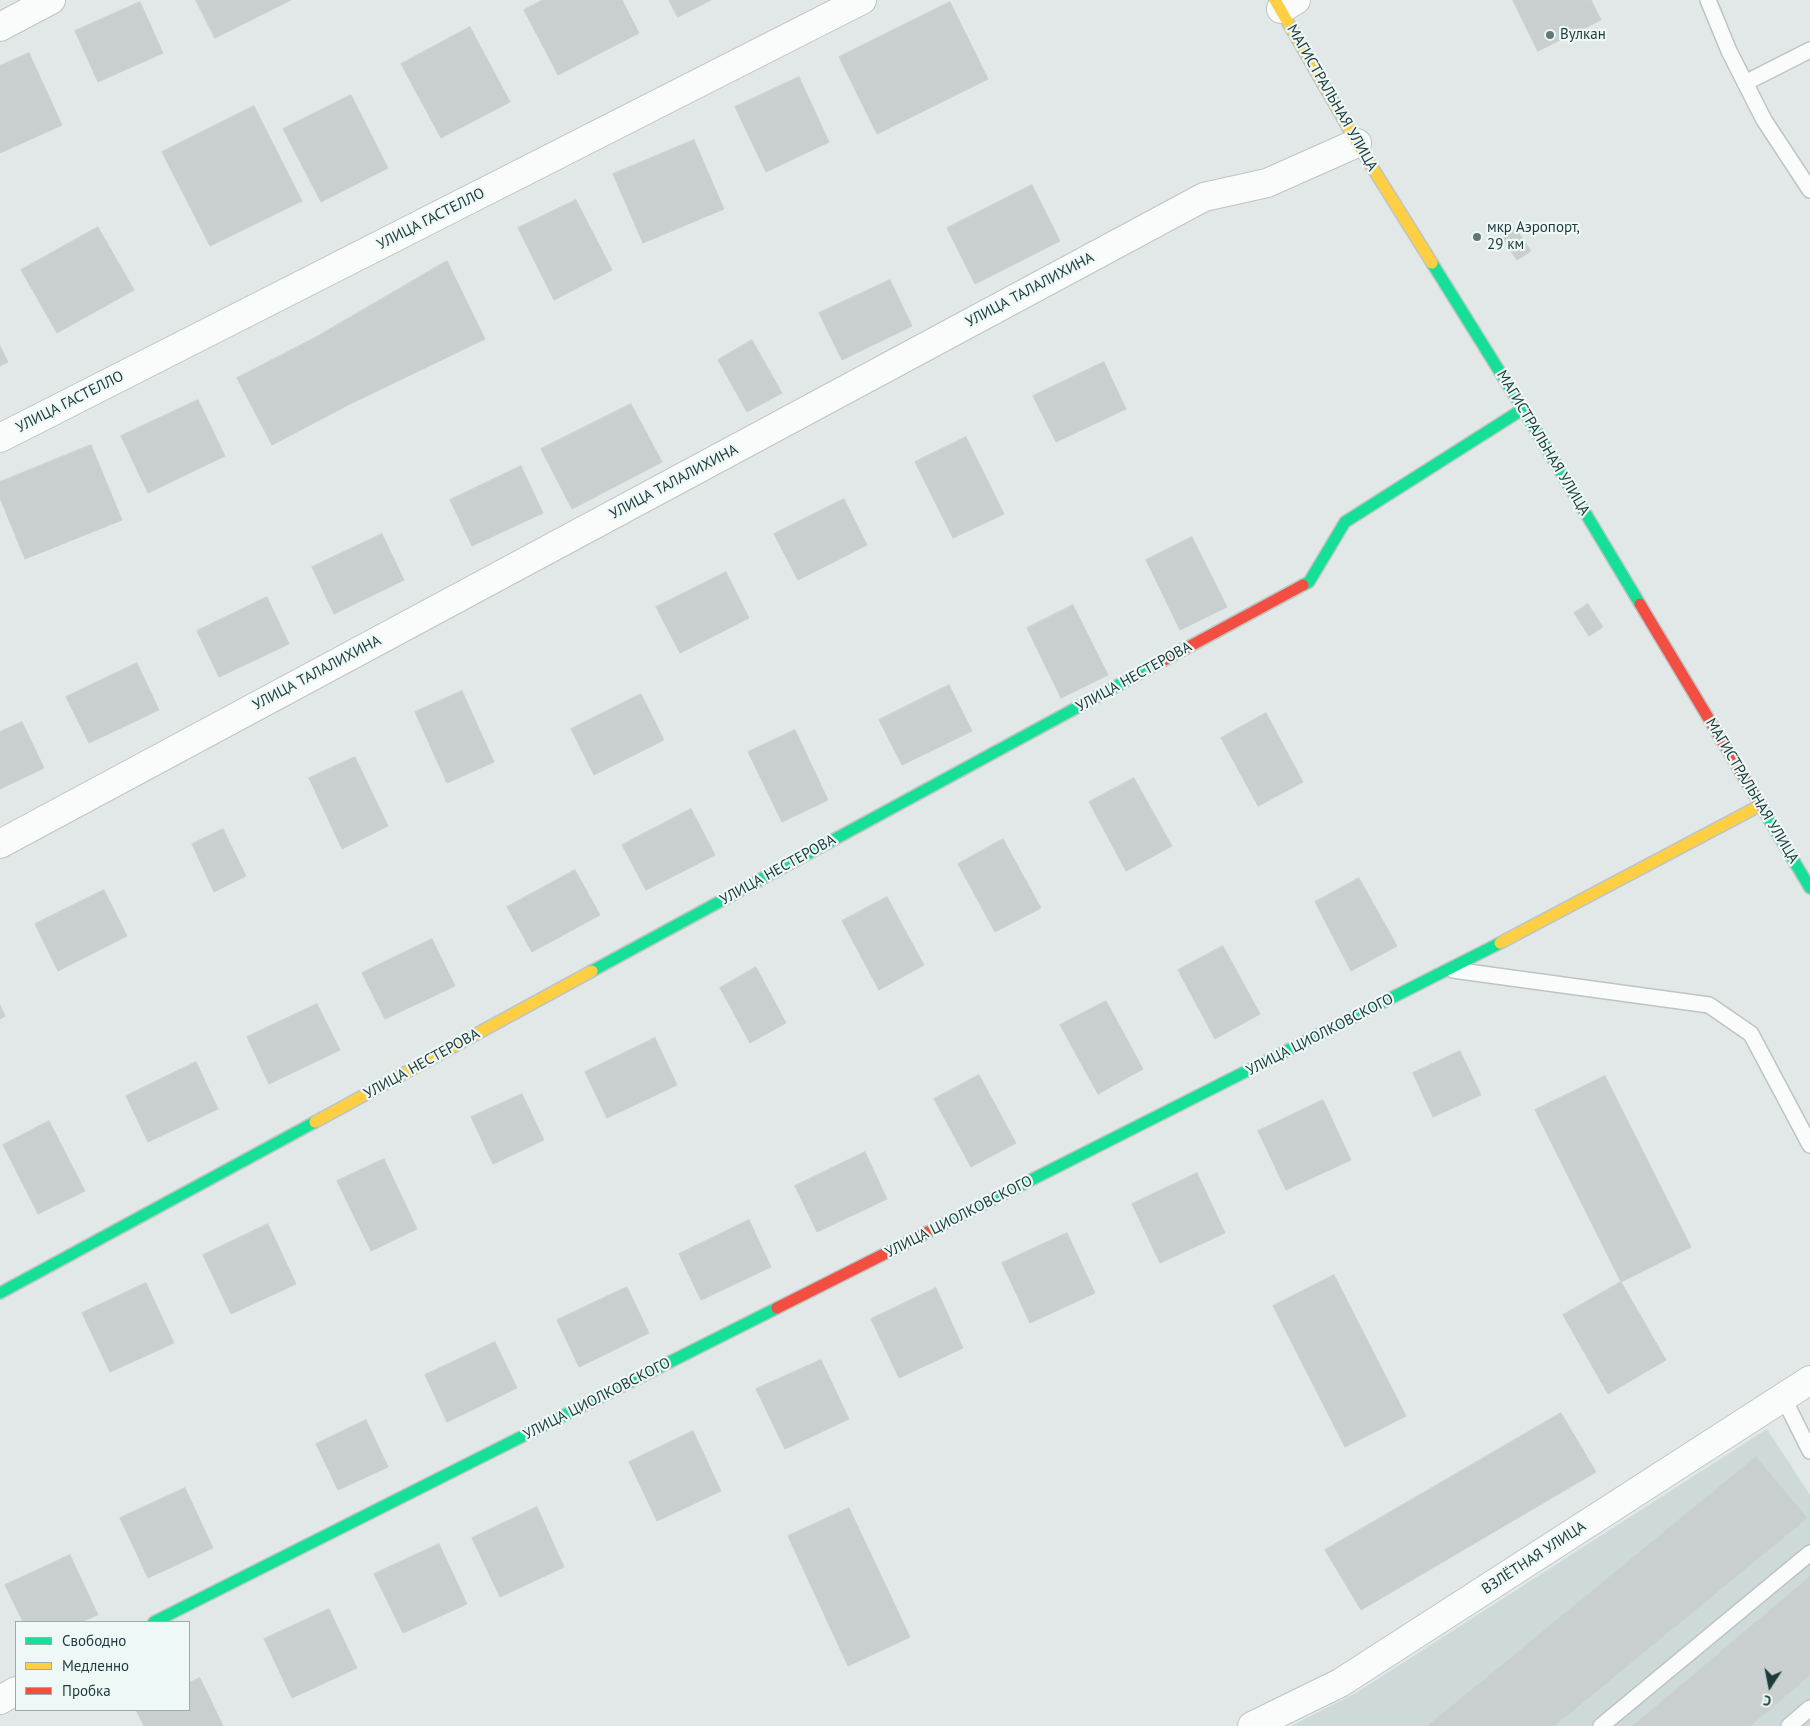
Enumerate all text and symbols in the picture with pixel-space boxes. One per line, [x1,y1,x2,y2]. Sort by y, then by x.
street label: МАГИСТРАЛЬНАЯ УЛИЦА [1283,22,1381,174]
place label: Вулкан [1560,26,1606,44]
marker: Вулкан [1544,29,1556,41]
street label: УЛИЦА ГАСТЕЛЛО [374,184,488,254]
place label: мкр Аэропорт, 29 км [1487,219,1580,254]
marker: мкр Аэропорт, 29 км [1471,231,1483,243]
street label: УЛИЦА ТАЛАЛИХИНА [963,249,1097,331]
street label: УЛИЦА ГАСТЕЛЛО [13,367,127,437]
street label: МАГИСТРАЛЬНАЯ УЛИЦА [1493,367,1593,519]
street label: УЛИЦА ТАЛАЛИХИНА [607,441,741,523]
street label: УЛИЦА ТАЛАЛИХИНА [250,632,384,714]
street label: УЛИЦА НЕСТЕРОВА [1073,638,1195,716]
street label: МАГИСТРАЛЬНАЯ УЛИЦА [1702,715,1802,867]
street label: УЛИЦА НЕСТЕРОВА [717,831,839,909]
street label: УЛИЦА ЦИОЛКОВСКОГО [1243,990,1397,1080]
street label: УЛИЦА НЕСТЕРОВА [361,1025,483,1103]
street label: УЛИЦА ЦИОЛКОВСКОГО [882,1172,1036,1262]
street label: УЛИЦА ЦИОЛКОВСКОГО [520,1354,674,1444]
street label: ВЗЛЁТНАЯ УЛИЦА [1479,1518,1589,1598]
legend [15,1621,190,1711]
text: Свободно [62,1631,126,1650]
text: Медленно [62,1656,129,1675]
north arrow [1745,1661,1795,1711]
text: Пробка [62,1681,111,1700]
text: С [1762,1691,1773,1710]

